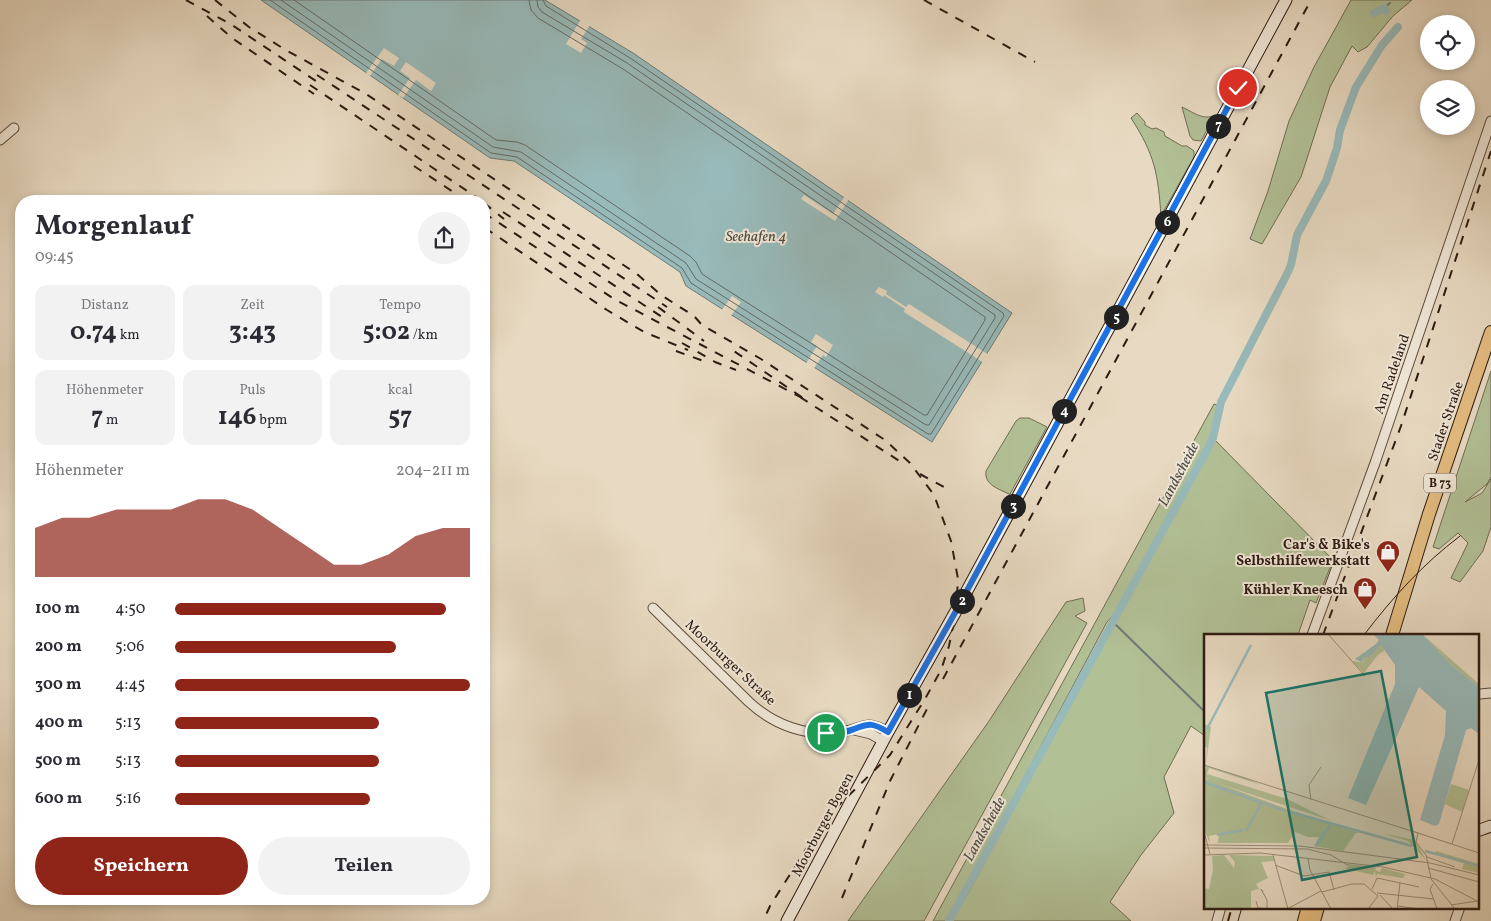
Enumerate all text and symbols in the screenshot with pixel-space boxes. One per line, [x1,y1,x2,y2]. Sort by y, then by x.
map controls [1420,15,1475,135]
button: locate [1420,15,1475,70]
pin [1217,67,1259,109]
icon: check [1224,74,1252,102]
button: layers [1420,80,1475,135]
pin: 7 [1206,114,1230,138]
text: 7 [1215,117,1222,136]
text: Morgenlauf [35,207,192,246]
pin: 6 [1154,210,1180,234]
button: share [418,212,470,264]
text: 6 [1164,213,1171,232]
water label: Seehafen 4 [726,227,786,248]
text: 09:45 [35,246,74,268]
text: Distanz [81,296,129,315]
text: Zeit [240,296,265,315]
text: Tempo [379,296,421,315]
pin: 5 [1104,304,1128,330]
text: 5 [1113,308,1120,327]
text: 0.74 [70,315,117,350]
text: 3:43 [229,315,276,350]
text: 5:02 [362,315,410,350]
text: km [117,326,140,345]
text: /km [410,326,438,345]
street label: Am Radeland [1370,332,1415,417]
street label: Stader Straße [1424,379,1469,464]
text: Höhenmeter [66,381,144,400]
text: Puls [239,381,266,400]
text: kcal [388,381,413,400]
pin: 4 [1052,398,1076,424]
text: 7 [91,400,103,435]
text: 146 [218,400,256,435]
text: 57 [388,400,412,435]
text: 4 [1060,402,1069,421]
text: m [103,411,118,430]
text: bpm [256,411,287,430]
water label: Landscheide [1154,438,1205,511]
text: Höhenmeter [35,460,124,482]
text: 204–211 m [396,460,470,482]
road number: B 73 [1424,473,1456,492]
pin: 3 [1000,494,1026,518]
text: 3 [1010,497,1017,516]
place label: Car's & Bike's Selbsthilfewerkstatt [1236,536,1370,571]
shop icon: Car's & Bike's Selbsthilfewerkstatt [1375,539,1401,573]
shop icon: Kühler Kneesch [1352,576,1378,610]
place label: Kühler Kneesch [1243,581,1348,600]
pin: 2 [950,588,974,614]
text: 2 [959,592,966,611]
text: 100 m [35,598,80,620]
text: 4:50 [115,598,145,620]
street label: Moorburger Straße [680,616,780,710]
inset map [1204,634,1478,908]
text: 200 m [35,636,82,658]
text: 5:06 [115,636,144,658]
text: 300 m [35,674,81,696]
text: 4:45 [115,674,145,696]
pin: 1 [896,682,922,708]
text: 1 [907,686,912,705]
text: 400 m [35,712,83,734]
text: 5:13 [115,712,141,734]
pin [805,712,847,754]
icon: arrive [812,719,840,747]
text: 500 m [35,750,81,772]
text: 5:13 [115,750,141,772]
street label: Moorburger Bogen [788,769,859,880]
text: 600 m [35,788,82,810]
text: 5:16 [115,788,141,810]
water label: Landscheide [959,793,1012,866]
button: Speichern [35,837,248,895]
button: Teilen [258,837,470,895]

